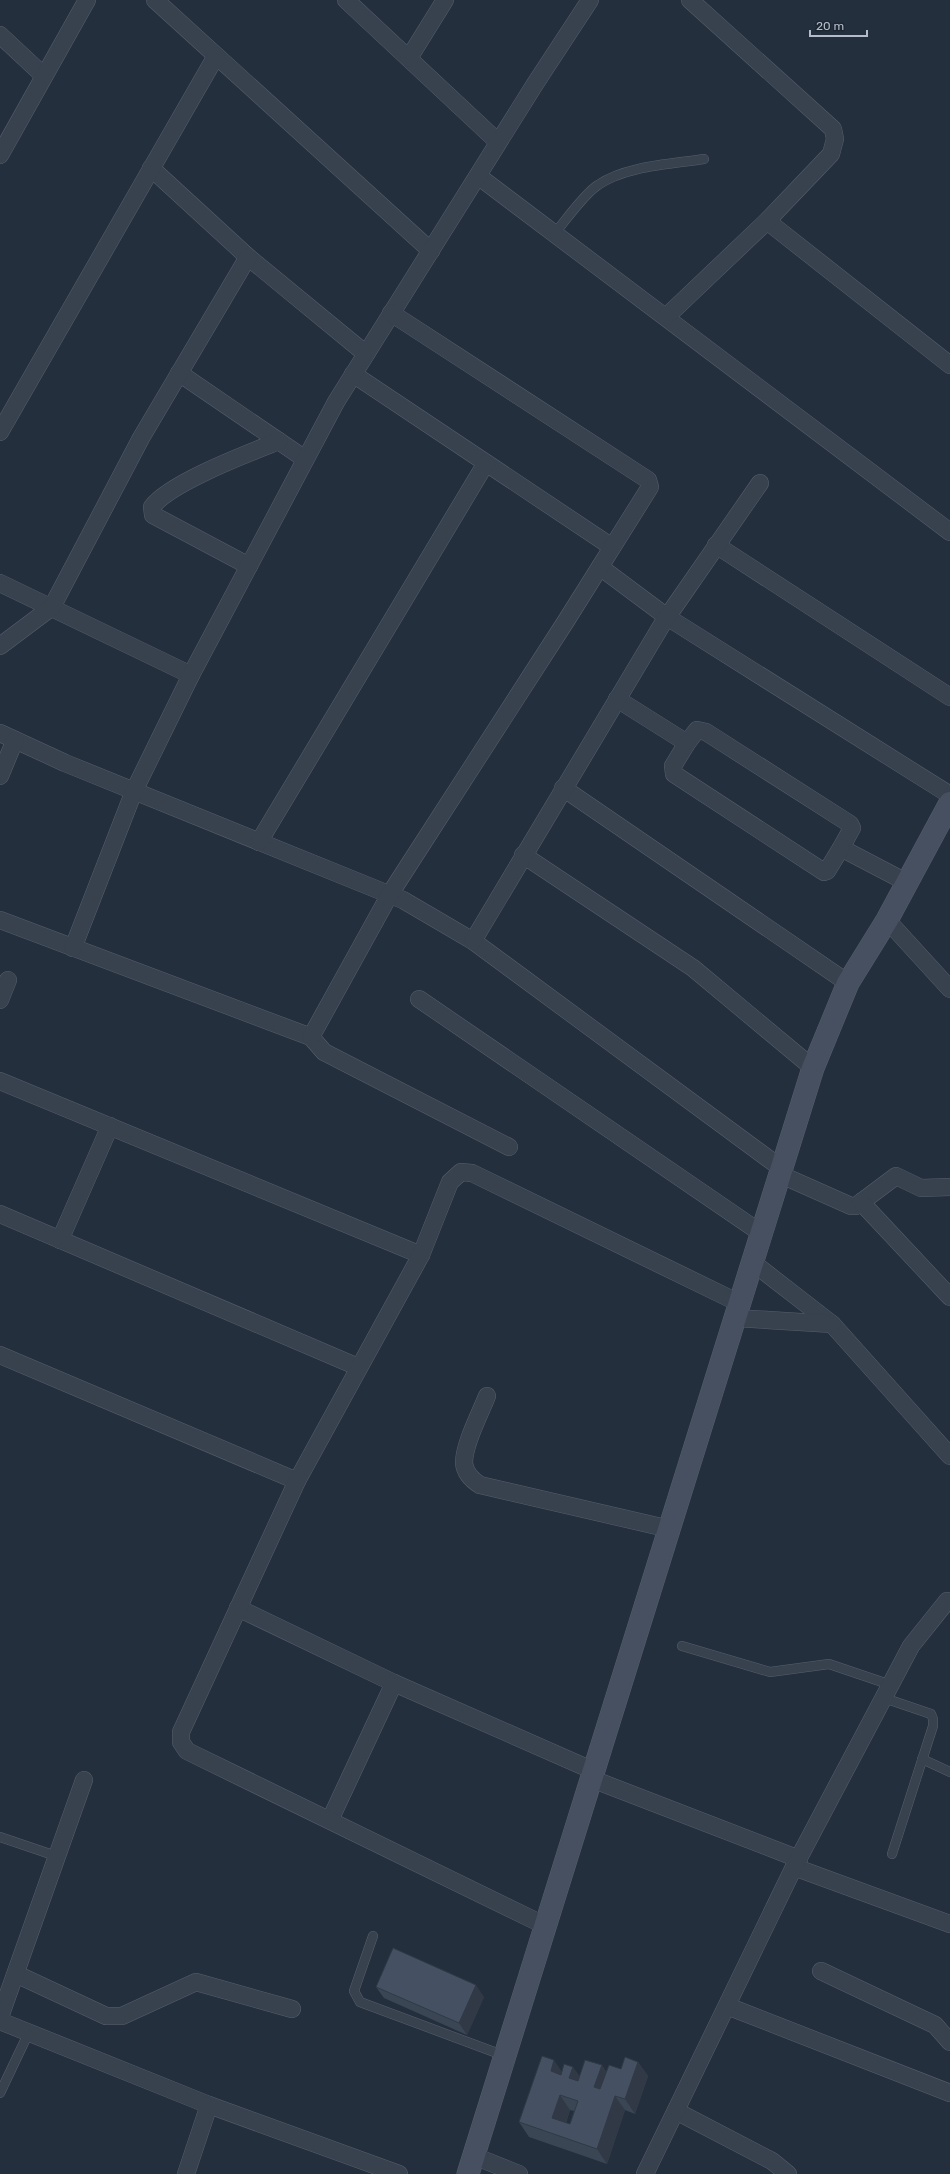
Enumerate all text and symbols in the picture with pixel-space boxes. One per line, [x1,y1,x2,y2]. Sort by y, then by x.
scale bar [810,12,867,38]
text: 20 m [816,19,844,33]

